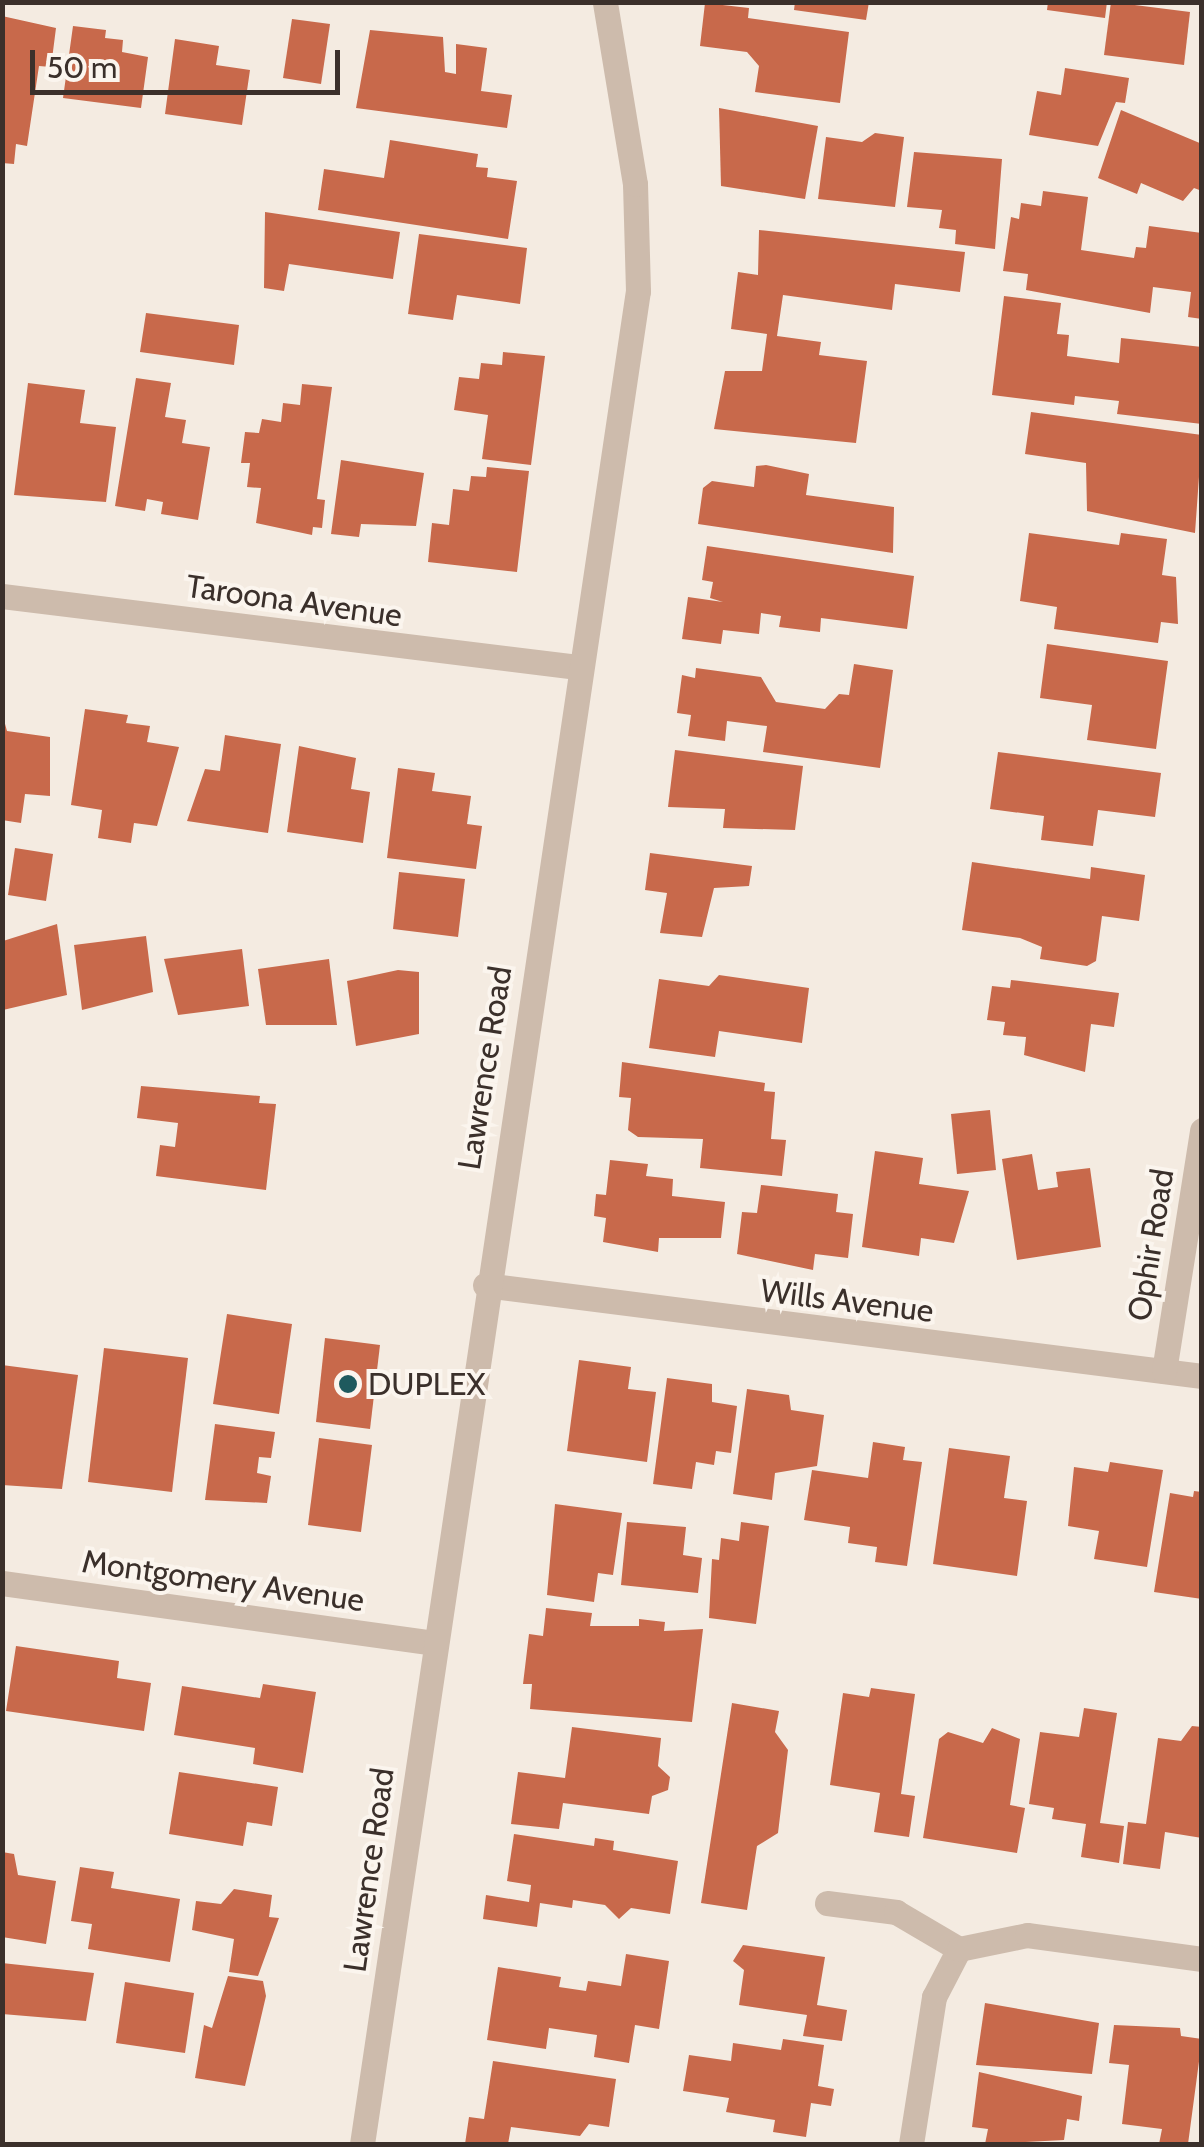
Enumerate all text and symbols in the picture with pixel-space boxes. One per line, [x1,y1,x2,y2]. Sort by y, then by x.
scale bar [35,30,345,92]
text: 50 m [47,49,117,86]
street label: Taroona Avenue [184,567,404,635]
street label: Lawrence Road [450,964,520,1172]
street label: Ophir Road [1120,1166,1182,1324]
street label: Wills Avenue [758,1271,936,1331]
place label: DUPLEX [368,1365,485,1403]
marker: DUPLEX [337,1373,359,1395]
street label: Montgomery Avenue [79,1542,367,1620]
street label: Lawrence Road [336,1766,402,1974]

